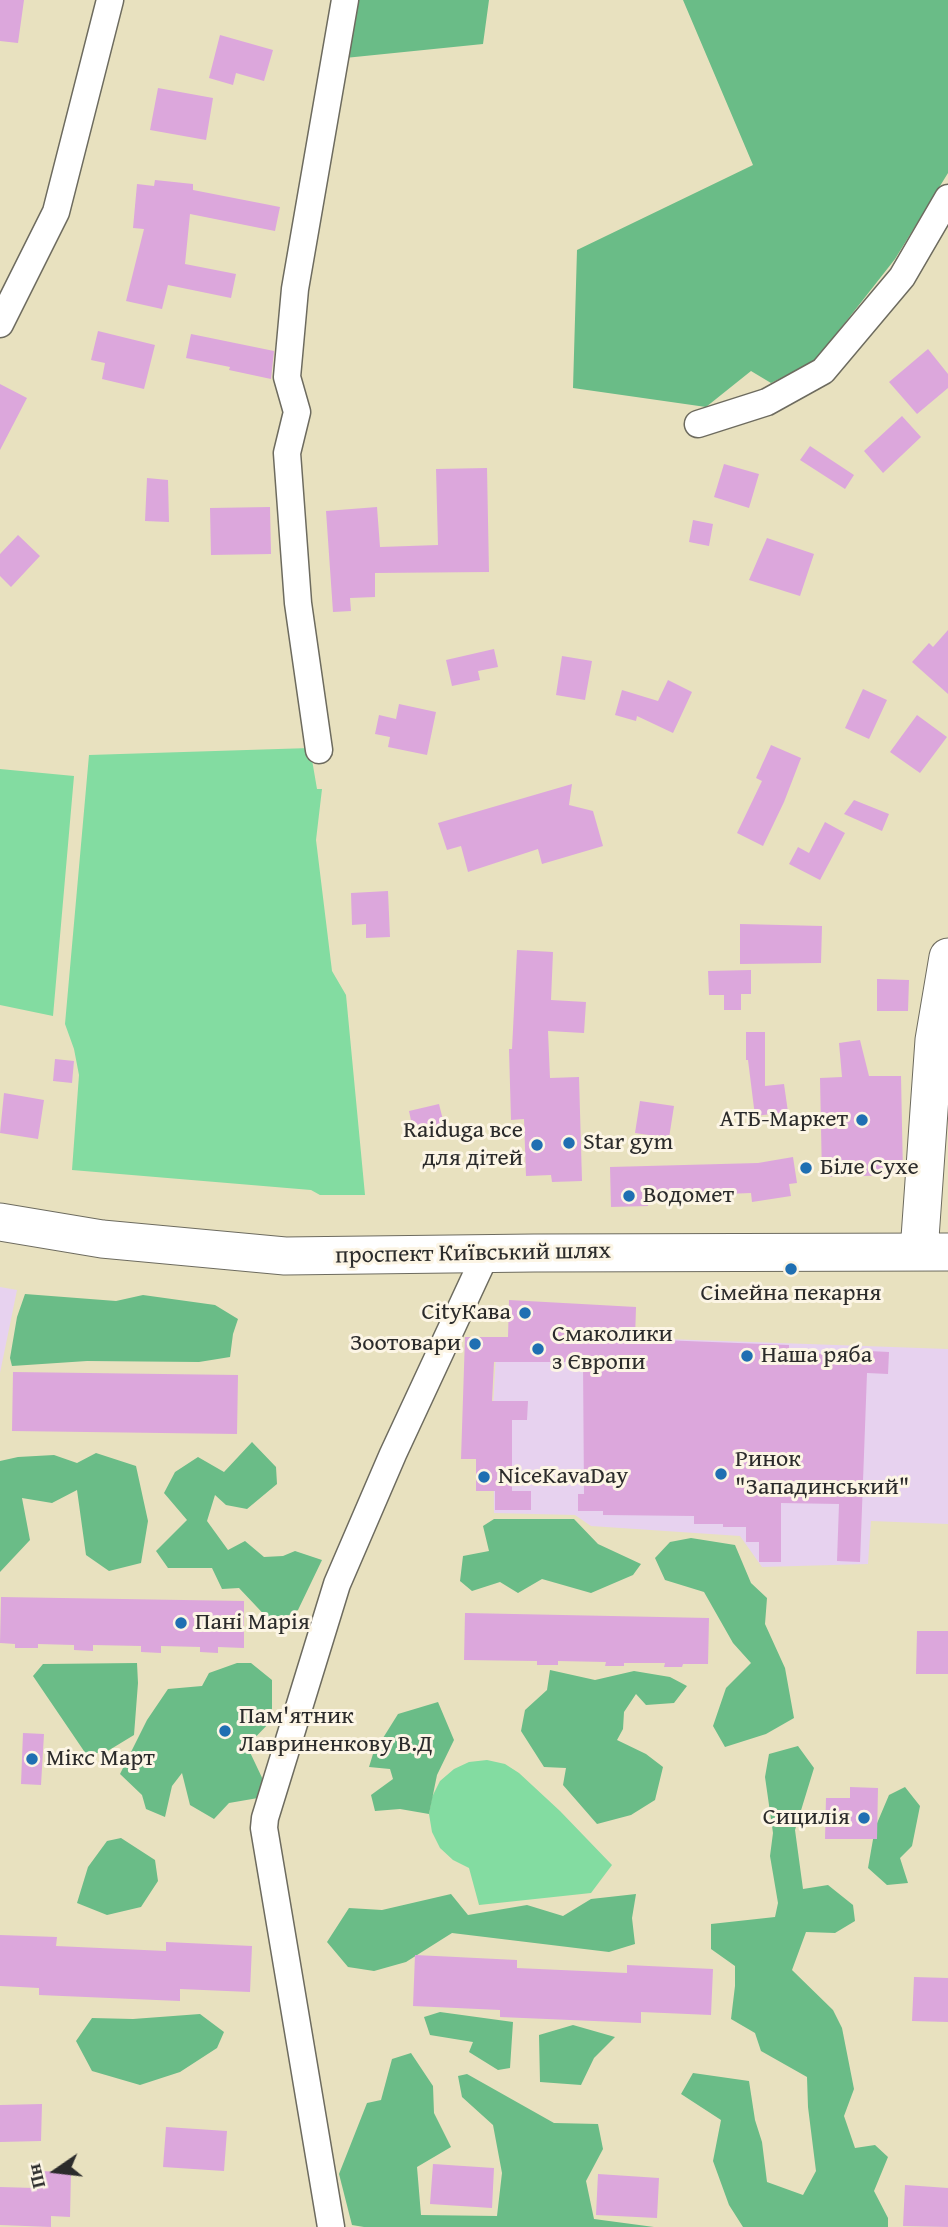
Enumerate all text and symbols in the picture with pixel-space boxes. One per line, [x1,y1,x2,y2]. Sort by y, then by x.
place label: АТБ-Маркет [720,1106,848,1134]
marker: АТБ-Маркет [854,1112,870,1128]
place label: Raiduga все для дітей [403,1117,523,1173]
place label: Star gym [583,1129,673,1157]
marker: Star gym [561,1135,577,1151]
marker: Raiduga все для дітей [529,1137,545,1153]
place label: Біле Сухе [820,1154,919,1182]
marker: Біле Сухе [798,1160,814,1176]
place label: Водомет [643,1182,734,1210]
marker: Водомет [621,1188,637,1204]
street label: проспект Київський шлях [335,1237,611,1271]
marker: Сімейна пекарня [783,1261,799,1277]
place label: Сімейна пекарня [701,1280,881,1308]
place label: CityКава [421,1299,511,1327]
marker: CityКава [517,1305,533,1321]
place label: Смаколики з Європи [552,1321,673,1377]
place label: Зоотовари [350,1330,461,1358]
marker: Зоотовари [467,1336,483,1352]
marker: Смаколики з Європи [530,1341,546,1357]
place label: Наша ряба [761,1342,872,1370]
marker: Наша ряба [739,1348,755,1364]
place label: Ринок "Западинський" [735,1446,909,1502]
place label: NiceKavaDay [498,1463,628,1491]
marker: Ринок "Западинський" [713,1466,729,1482]
marker: NiceKavaDay [476,1469,492,1485]
place label: Панi Марiя [195,1609,310,1637]
marker: Панi Марiя [173,1615,189,1631]
place label: Пам'ятник Лавриненкову В.Д [239,1703,433,1759]
marker: Пам'ятник Лавриненкову В.Д [217,1723,233,1739]
place label: Мікс Март [46,1745,155,1773]
marker: Мікс Март [24,1751,40,1767]
place label: Сицилія [763,1804,850,1832]
marker: Сицилія [856,1810,872,1826]
north arrow [21,2136,91,2206]
text: Пн [19,2161,52,2191]

